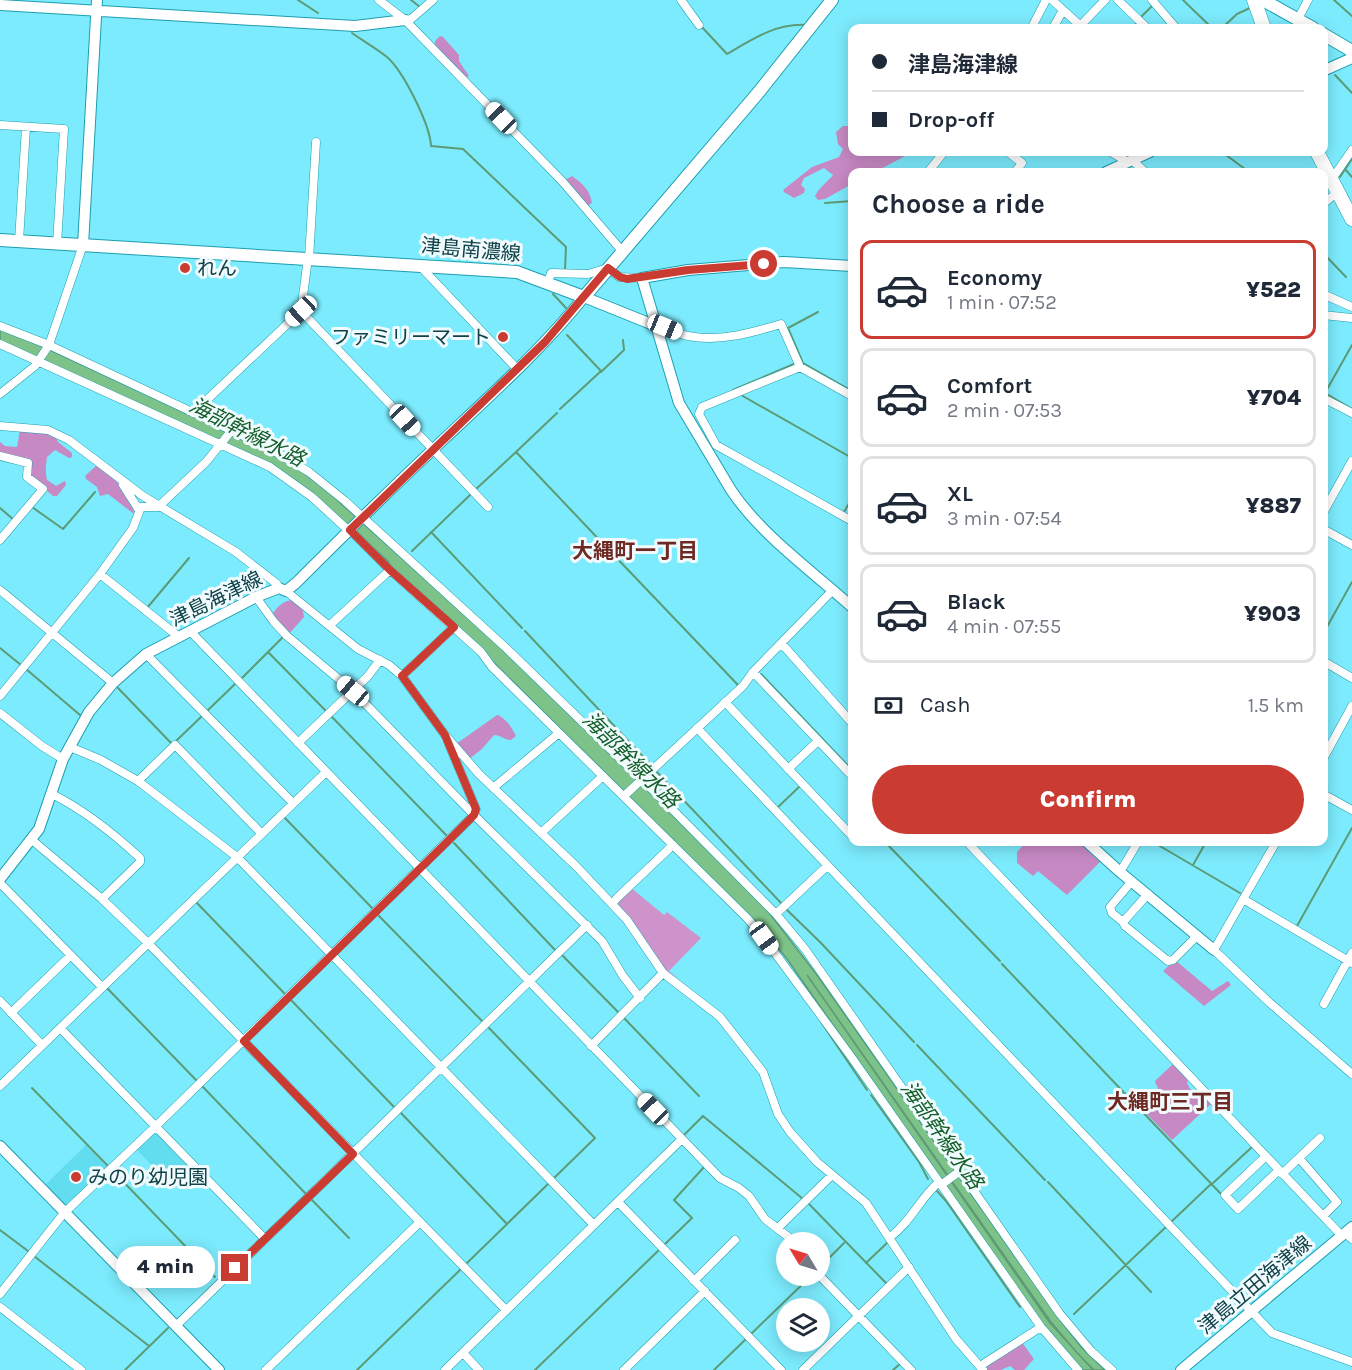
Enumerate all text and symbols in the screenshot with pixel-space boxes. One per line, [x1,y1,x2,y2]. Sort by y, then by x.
text: 津島海津線 [908,52,1018,78]
car [482,99,520,137]
text: Drop-off [908,107,994,133]
text: Choose a ride [872,188,1045,220]
street label: 津島南濃線 [420,234,522,266]
route start [750,250,777,277]
place label: れん [197,257,237,280]
marker: れん [178,261,192,275]
icon: car [875,263,929,317]
text: Economy [947,265,1042,291]
text: ¥522 [1246,277,1301,303]
text: 1 min · 07:52 [947,291,1057,314]
car [282,292,320,330]
car [645,312,685,342]
place label: ファミリーマート [331,326,491,349]
marker: ファミリーマート [496,330,510,344]
icon: car [875,371,929,425]
text: Comfort [947,373,1032,399]
text: ¥704 [1247,385,1301,411]
water label: 海部幹線水路 [185,393,310,472]
text: 2 min · 07:53 [947,399,1062,422]
car [386,401,424,439]
icon: car [875,479,929,533]
text: XL [947,481,973,507]
text: ¥887 [1246,493,1301,519]
text: 3 min · 07:54 [947,507,1062,530]
district label: 大縄町一丁目 [572,539,698,563]
street label: 津島海津線 [166,567,266,631]
icon: car [875,587,929,641]
text: Black [947,589,1006,615]
text: ¥903 [1244,601,1301,627]
text: 4 min · 07:55 [947,615,1061,638]
car [333,673,373,709]
icon: cash [872,689,905,722]
text: Cash [920,692,970,718]
text: 1.5 km [1248,694,1304,717]
water label: 海部幹線水路 [578,707,685,814]
button: Confirm [872,765,1304,834]
car [746,918,782,958]
water label: 海部幹線水路 [896,1077,989,1195]
car [634,1090,672,1128]
district label: 大縄町三丁目 [1107,1090,1233,1114]
place label: みのり幼児園 [88,1166,208,1189]
marker: みのり幼児園 [69,1170,83,1184]
street label: 津島立田海津線 [1194,1231,1316,1339]
north arrow [776,1232,830,1286]
map controls [776,1232,830,1352]
callout: 4 min [115,1247,214,1289]
route end [221,1254,248,1281]
text: 4 min [137,1255,194,1278]
button: layers [776,1298,830,1352]

